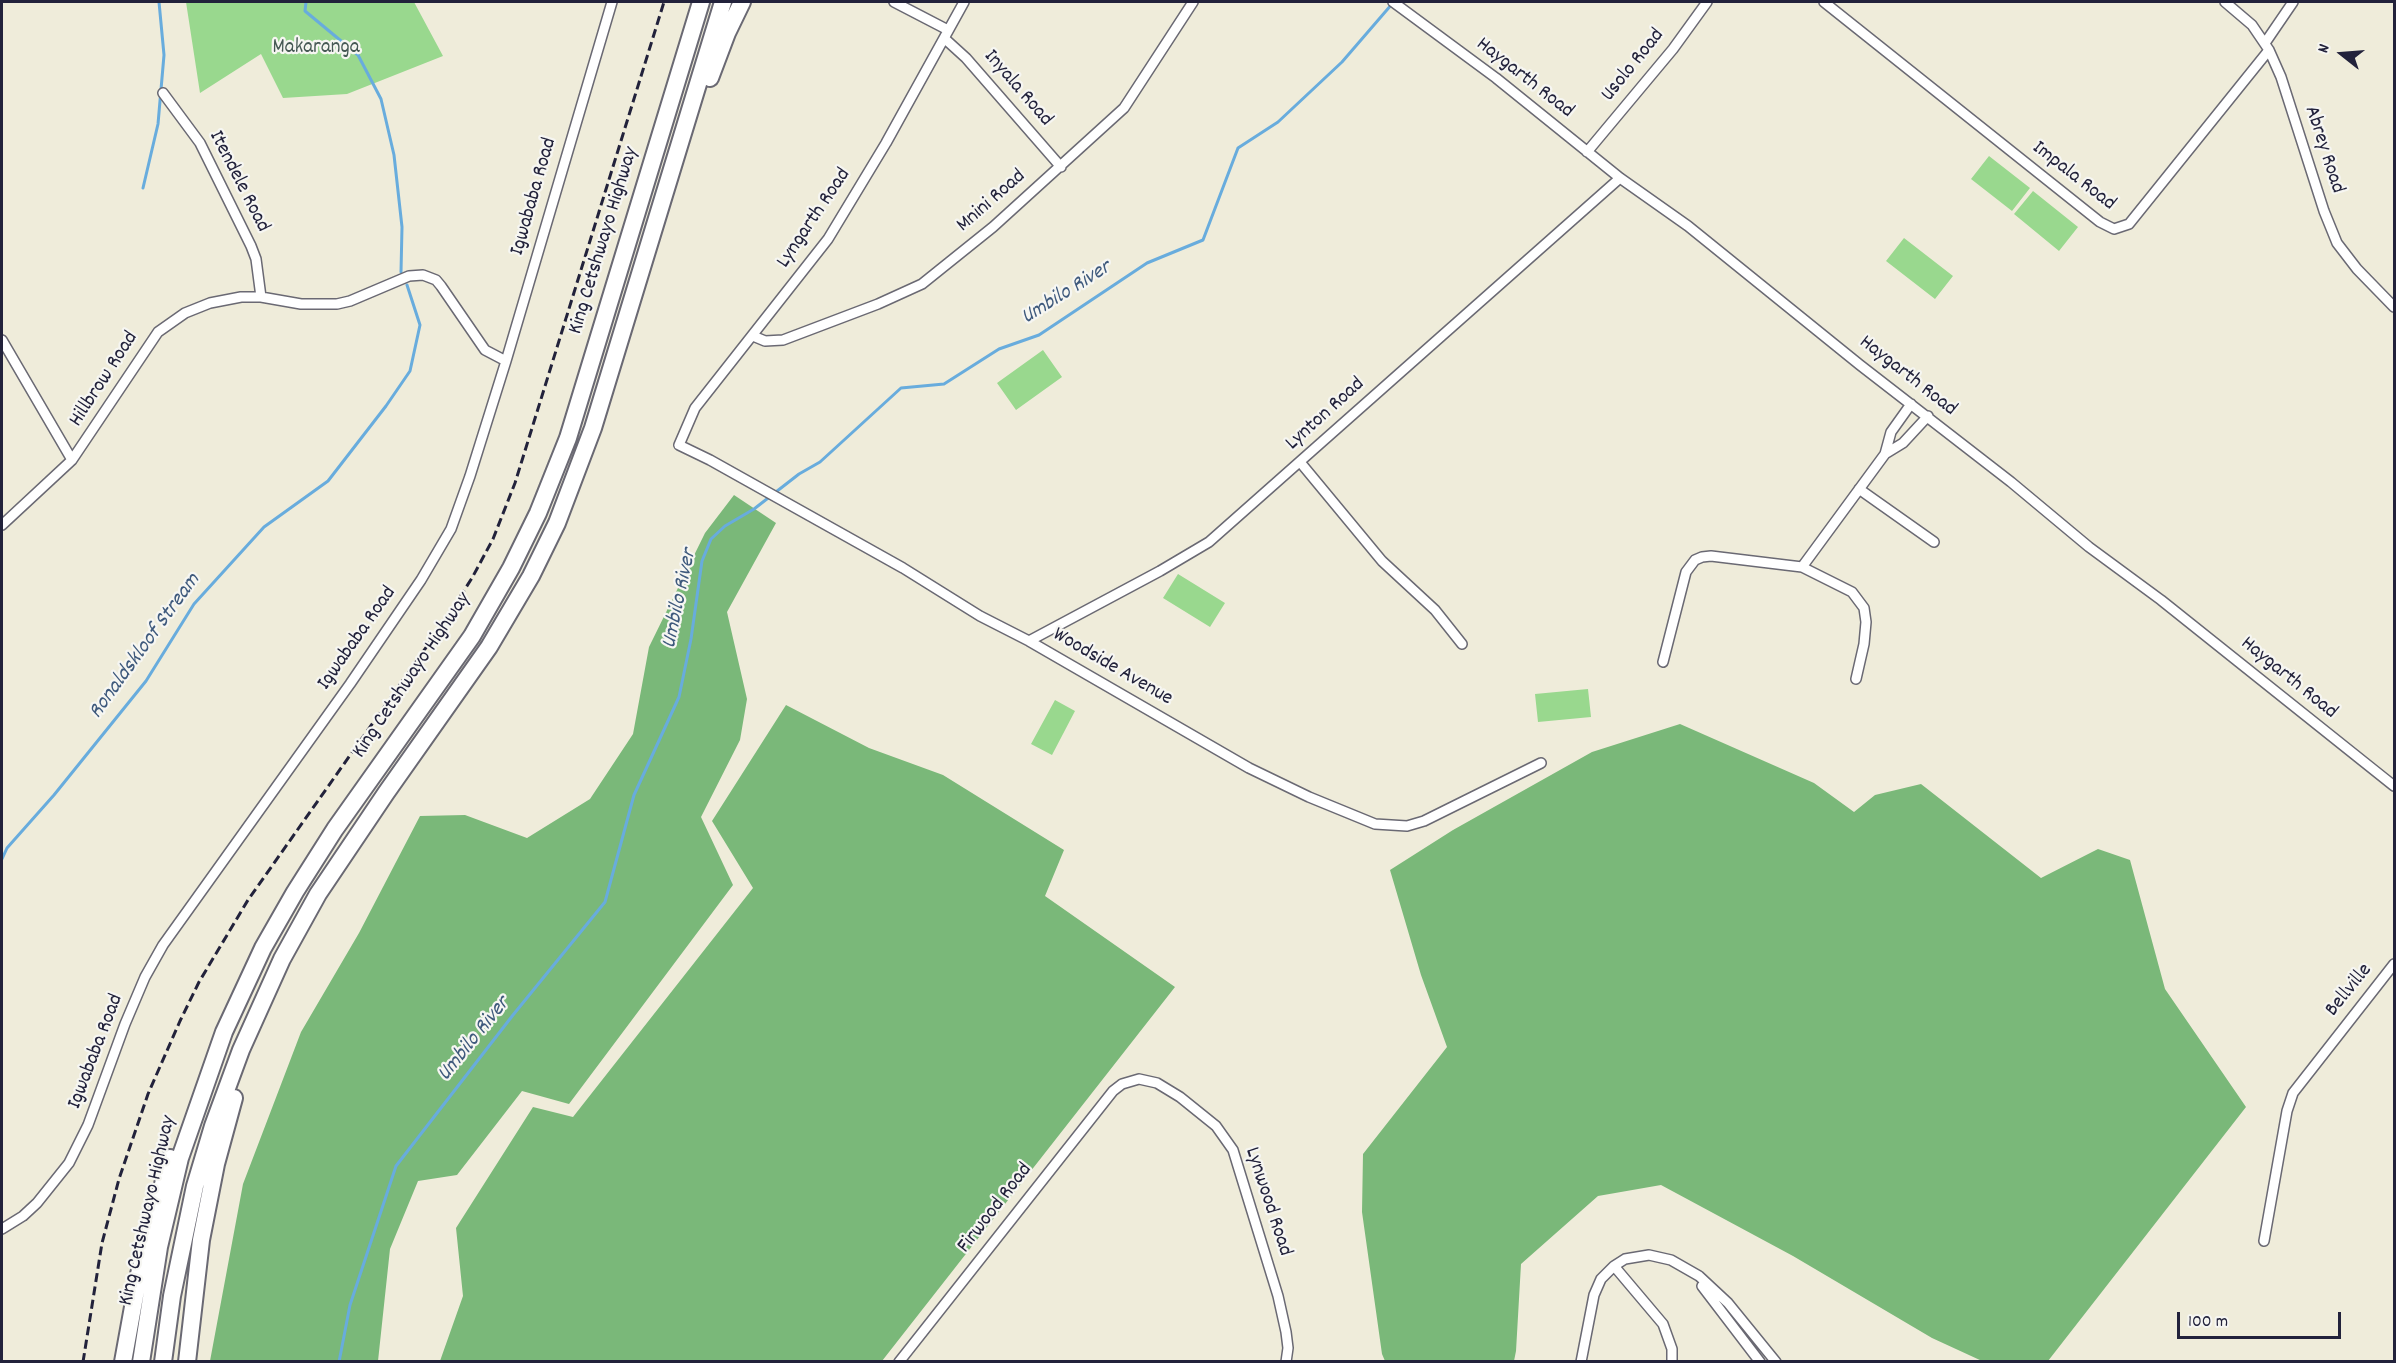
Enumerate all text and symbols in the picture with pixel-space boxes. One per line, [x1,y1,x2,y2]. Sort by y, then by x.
street label: Usolo Road [1597,24,1671,108]
north arrow [2312,24,2372,84]
street label: Haygarth Road [1470,33,1578,125]
park label: Makaranga [272,36,360,62]
text: N [2312,41,2336,56]
street label: Inyala Road [977,45,1057,133]
street label: Abrey Road [2297,103,2349,197]
street label: Itendele Road [202,127,274,237]
street label: Igwababa Road [506,135,564,259]
street label: Impala Road [2026,136,2120,218]
street label: King Cetshwayo Highway [565,144,645,338]
street label: Lyngarth Road [772,164,858,274]
street label: Mnini Road [952,165,1032,239]
water label: Umbilo River [1017,256,1117,332]
street label: Hillbrow Road [65,328,145,432]
street label: Haygarth Road [1853,331,1961,423]
street label: Lynton Road [1281,373,1371,457]
water label: Umbilo River [658,547,704,651]
water label: Ronaldskloof Stream [84,569,208,725]
street label: Igwababa Road [313,582,403,696]
street label: King Cetshwayo Highway [348,588,478,764]
street label: Woodside Avenue [1047,623,1177,713]
street label: Haygarth Road [2234,632,2342,726]
street label: Bellville [2321,959,2379,1023]
street label: Igwababa Road [64,991,130,1113]
water label: Umbilo River [433,992,517,1088]
street label: King Cetshwayo Highway [115,1113,183,1309]
street label: Lynwood Road [1238,1144,1296,1260]
street label: Firwood Road [953,1159,1039,1259]
scale bar [2180,1300,2344,1338]
text: 100 m [2188,1310,2228,1335]

